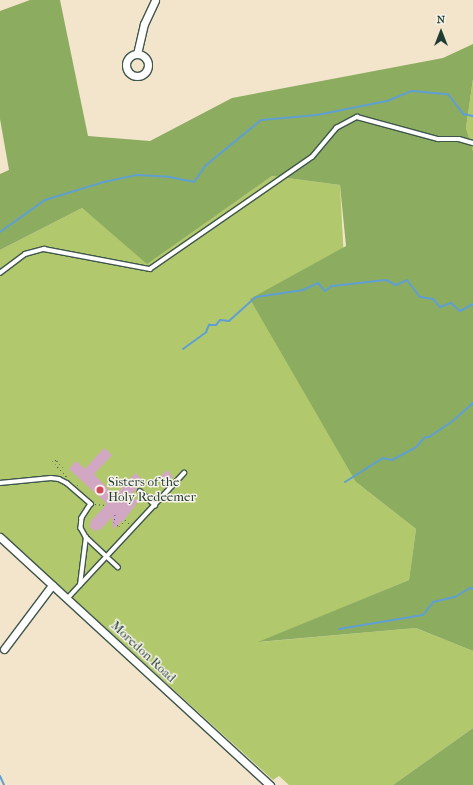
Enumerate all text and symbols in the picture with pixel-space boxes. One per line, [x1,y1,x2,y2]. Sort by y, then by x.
north arrow [421,12,461,52]
text: N [437,13,445,26]
place label: Sisters of the Holy Redeemer [108,475,196,506]
marker: Sisters of the Holy Redeemer [95,485,105,495]
street label: Moredon Road [107,618,179,686]

